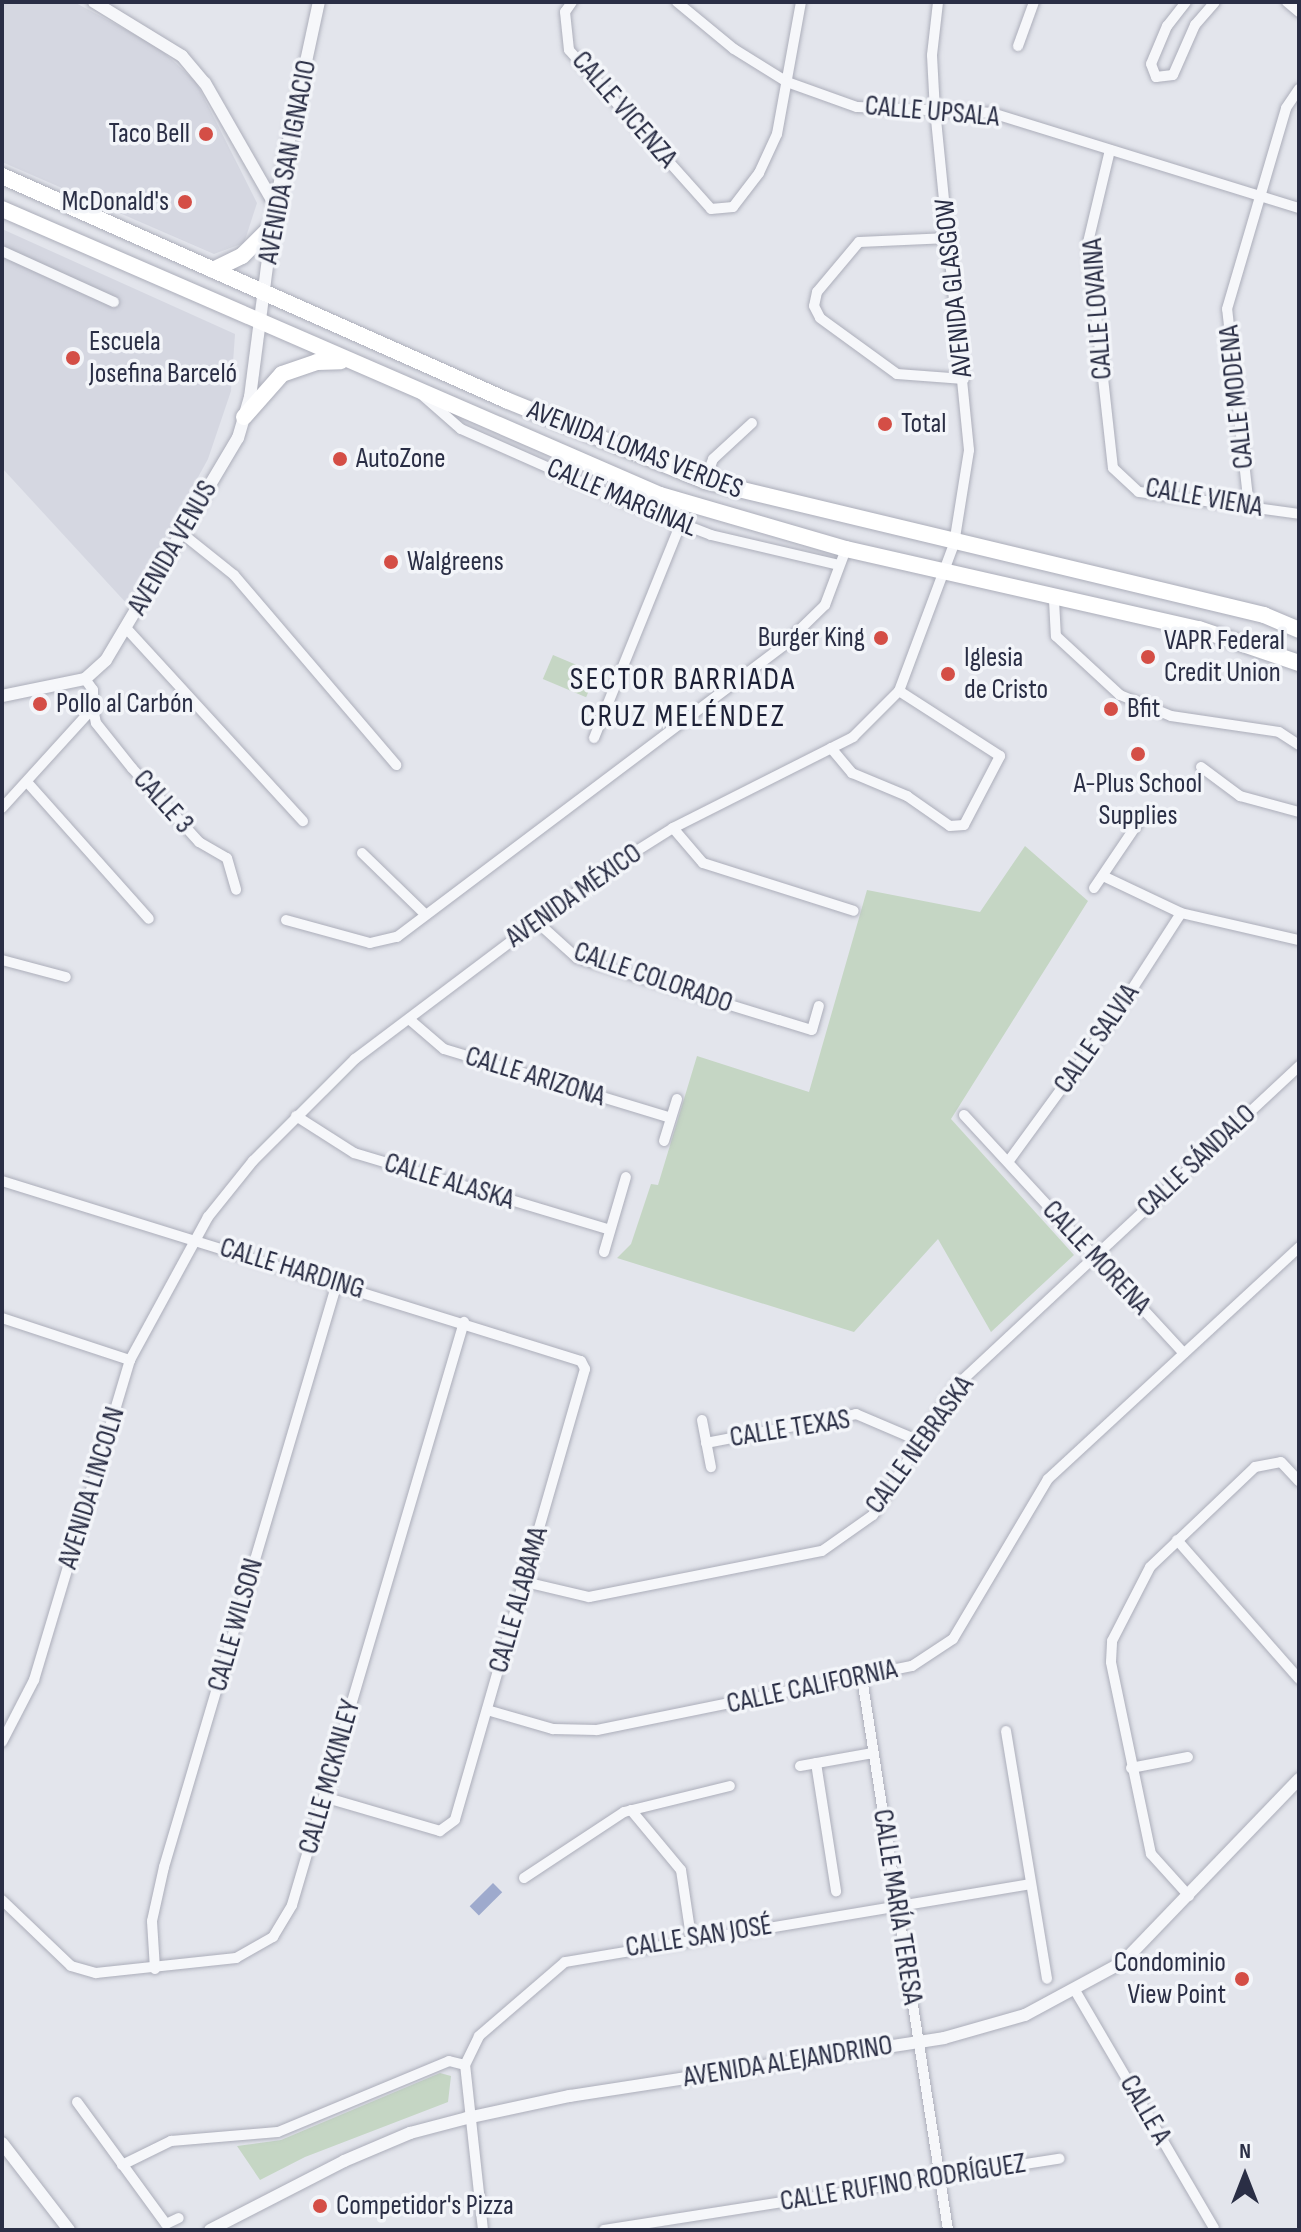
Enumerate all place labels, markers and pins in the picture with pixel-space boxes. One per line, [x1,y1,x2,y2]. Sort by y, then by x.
place label: Taco Bell [108,117,190,151]
marker: Taco Bell [197,125,215,143]
place label: McDonald's [62,185,169,219]
marker: McDonald's [176,193,194,211]
place label: Escuela Josefina Barceló [89,325,237,391]
marker: Escuela Josefina Barceló [64,349,82,367]
place label: Total [901,407,947,441]
marker: Total [876,415,894,433]
place label: AutoZone [356,442,446,476]
marker: AutoZone [331,450,349,468]
place label: Walgreens [407,545,504,579]
marker: Walgreens [382,553,400,571]
place label: Burger King [758,621,865,655]
place label: VAPR Federal Credit Union [1164,624,1285,690]
marker: Burger King [872,629,890,647]
place label: Iglesia de Cristo [964,641,1048,707]
marker: VAPR Federal Credit Union [1139,648,1157,666]
marker: Iglesia de Cristo [939,665,957,683]
place label: Pollo al Carbón [56,687,194,721]
place label: Bfit [1127,692,1160,726]
marker: Pollo al Carbón [31,695,49,713]
marker: Bfit [1102,700,1120,718]
marker: A-Plus School Supplies [1129,745,1147,763]
place label: A-Plus School Supplies [1074,767,1202,833]
place label: Condominio View Point [1114,1946,1226,2012]
marker: Condominio View Point [1233,1970,1251,1988]
place label: Competidor's Pizza [336,2189,514,2223]
marker: Competidor's Pizza [311,2197,329,2215]

